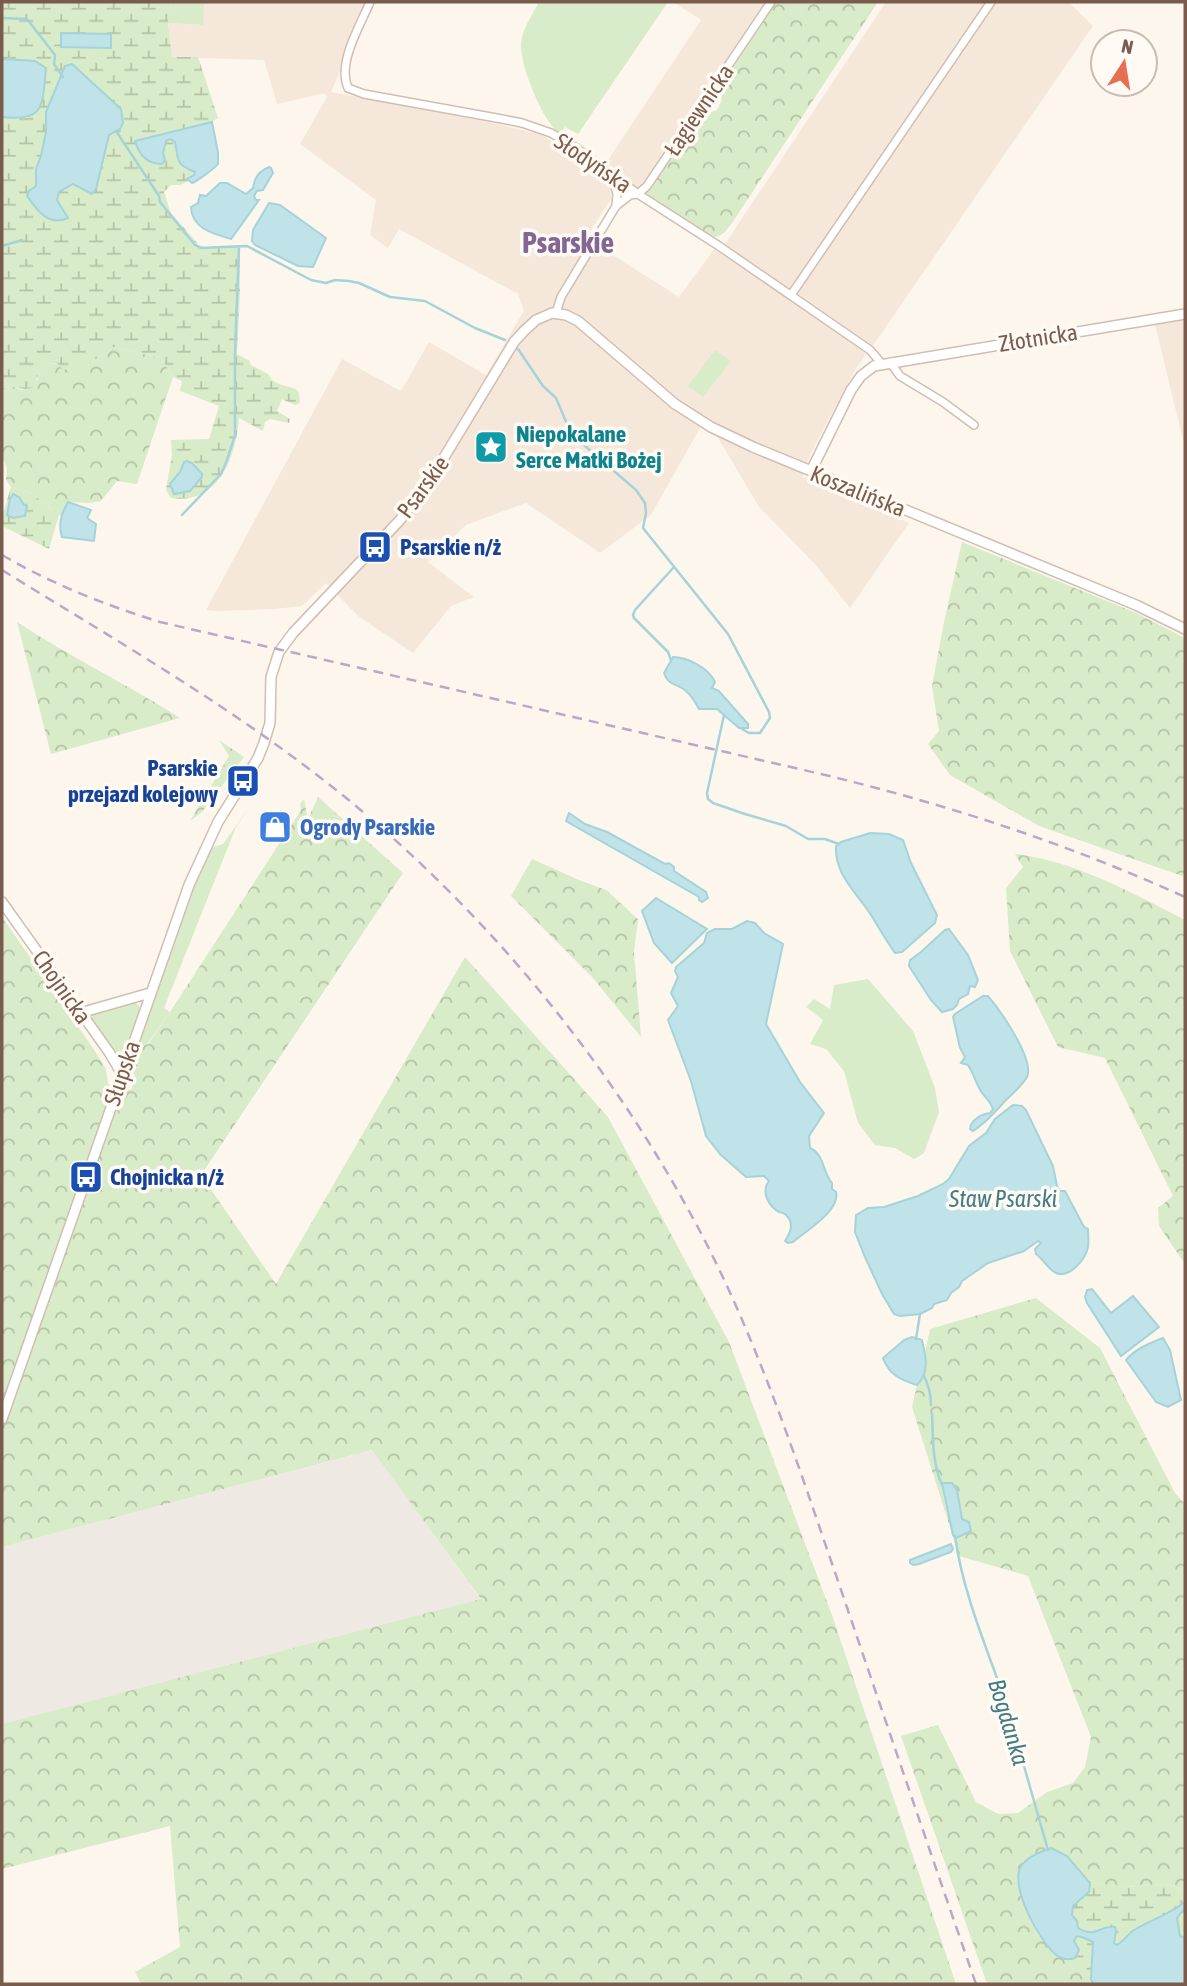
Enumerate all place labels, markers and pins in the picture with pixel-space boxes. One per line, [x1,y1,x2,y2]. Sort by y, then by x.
place label: Niepokalane Serce Matki Bożej [516,421,661,473]
place icon: Niepokalane Serce Matki Bożej [472,428,510,466]
bus stop icon: Psarskie n/ż [356,528,394,566]
place label: Psarskie n/ż [400,534,502,560]
place label: Psarskie przejazd kolejowy [68,755,219,807]
bus stop icon: Psarskie przejazd kolejowy [224,762,262,800]
shop icon: Ogrody Psarskie [256,808,294,846]
place label: Ogrody Psarskie [300,814,435,840]
bus stop icon: Chojnicka n/ż [67,1158,105,1196]
place label: Chojnicka n/ż [110,1164,224,1190]

